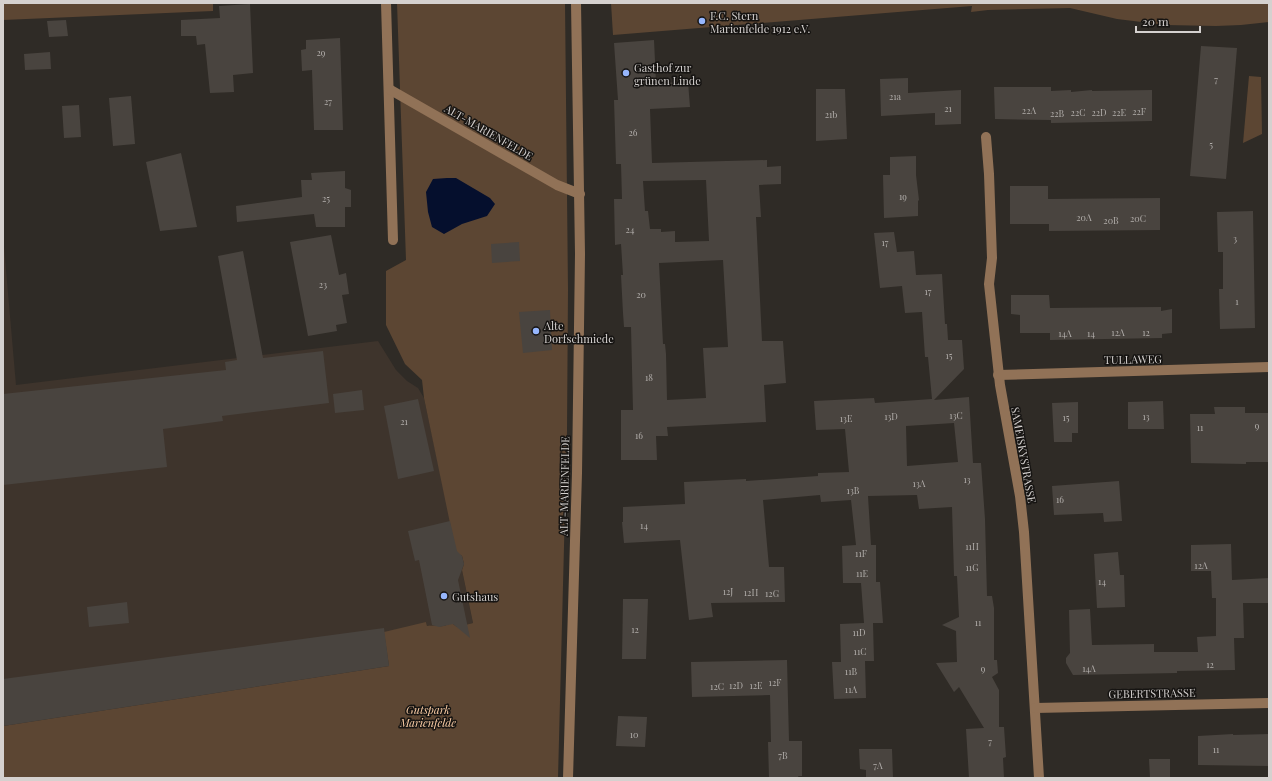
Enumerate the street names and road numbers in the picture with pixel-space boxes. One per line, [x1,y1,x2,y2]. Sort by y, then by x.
street label: ALT-MARIENFELDE [441,100,536,164]
street label: TULLAWEG [1104,351,1162,367]
street label: SAMEISKYSTRASSE [1008,406,1040,505]
street label: ALT-MARIENFELDE [556,436,572,537]
street label: GEBERTSTRASSE [1108,685,1196,701]

